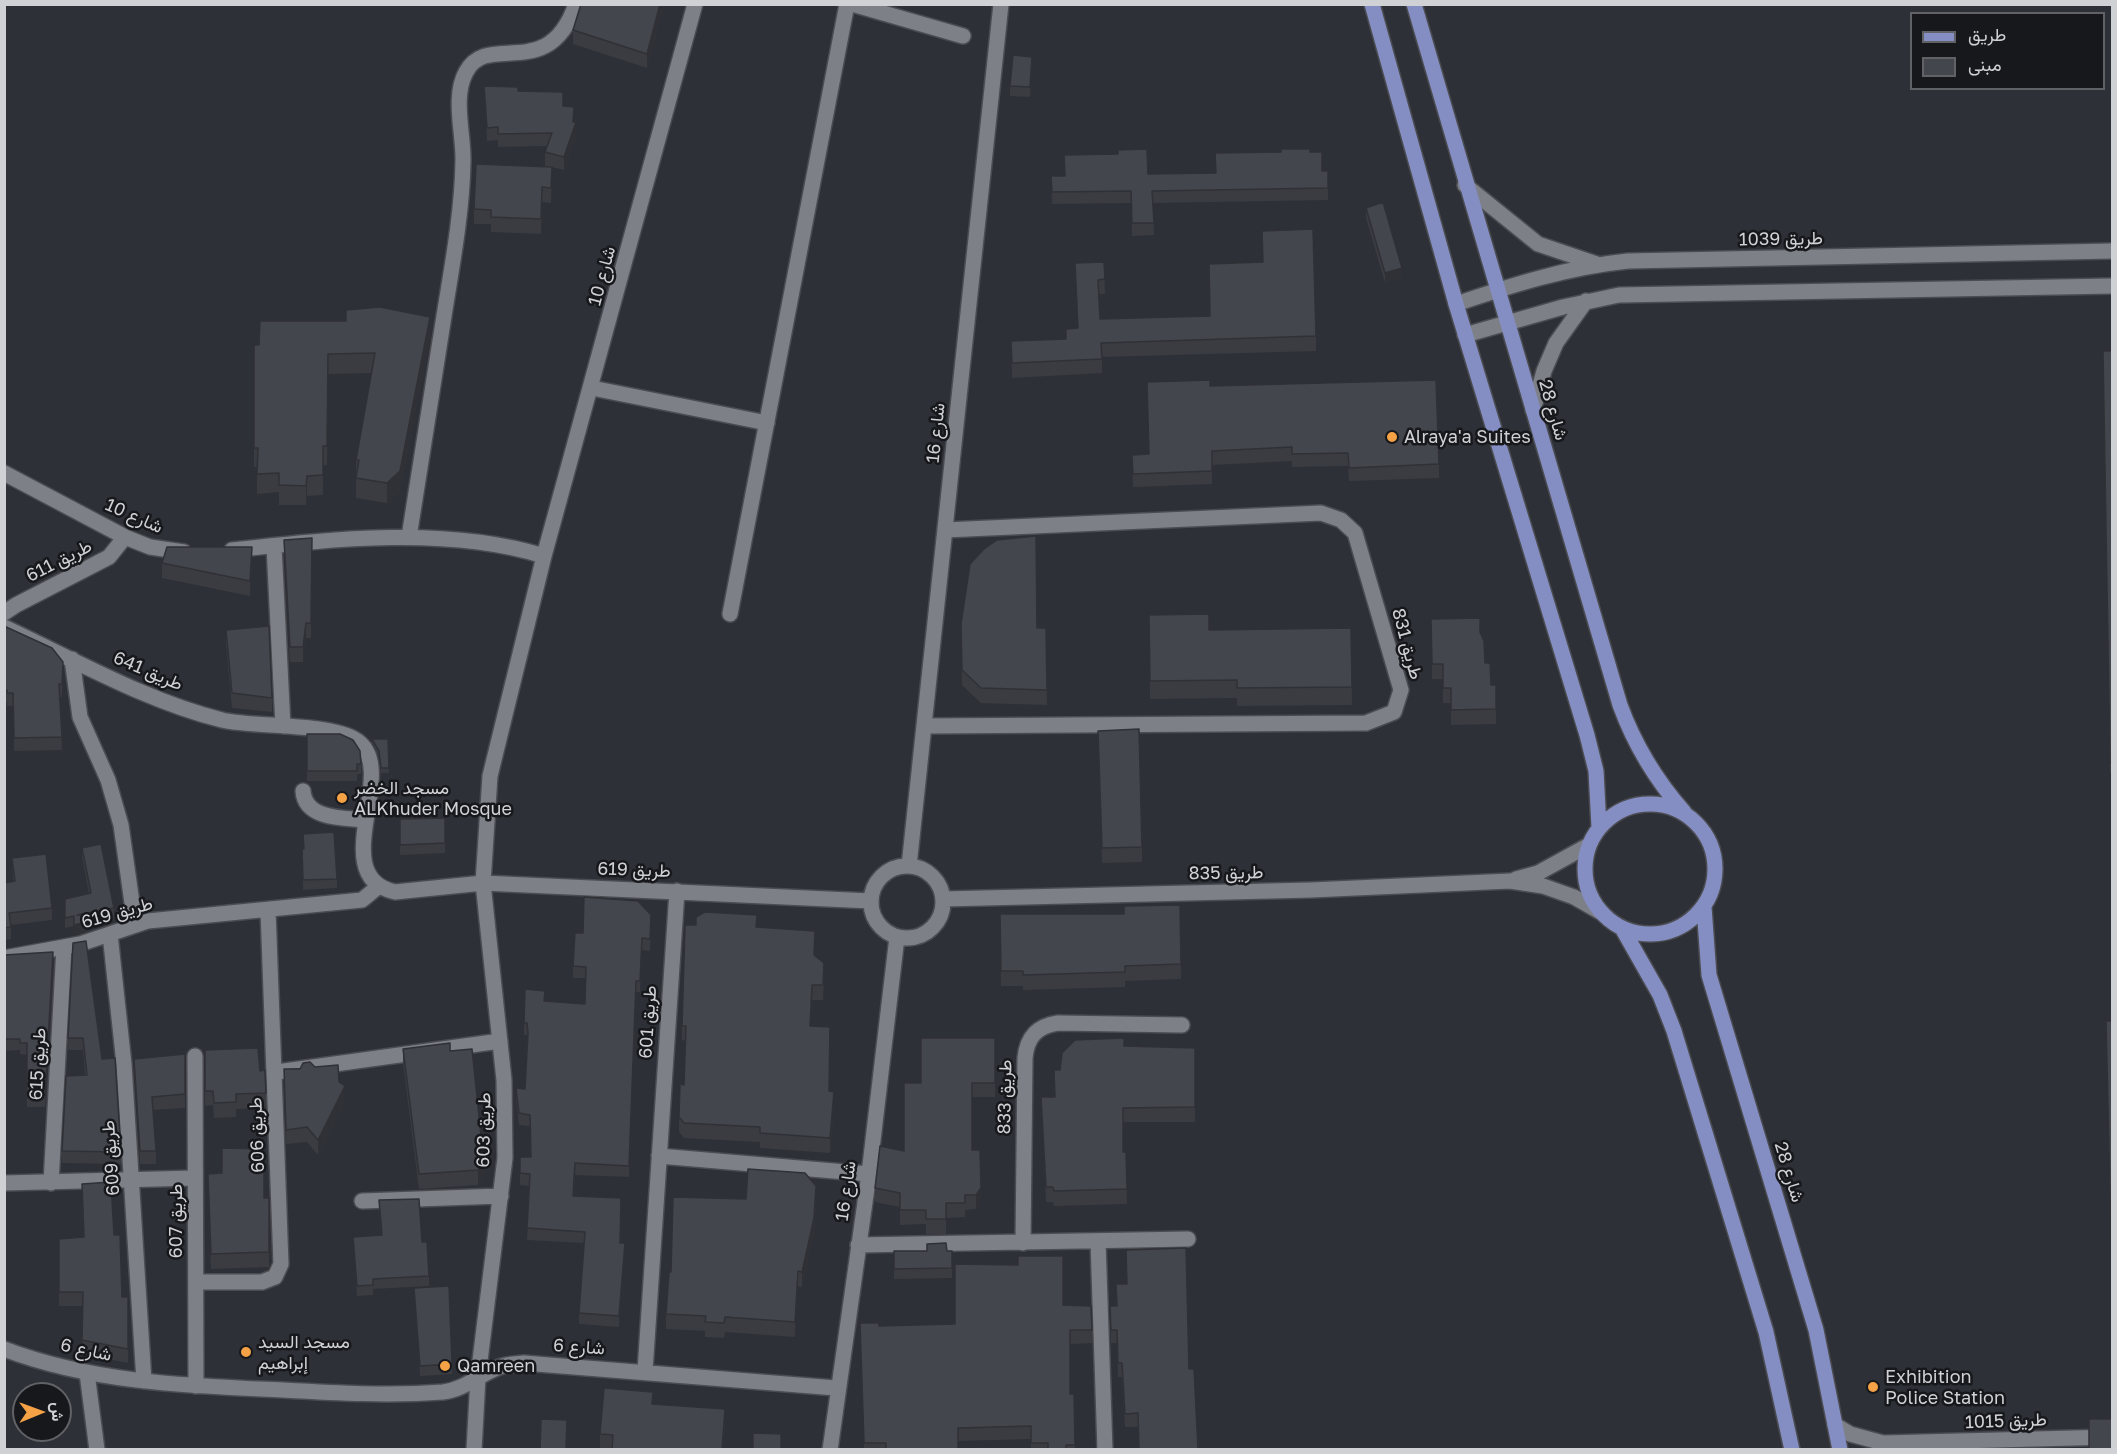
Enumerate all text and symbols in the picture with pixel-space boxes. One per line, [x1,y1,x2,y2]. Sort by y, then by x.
legend [1910,12,2105,90]
text: طريق [1968,23,2006,45]
text: مبنى [1968,53,2002,75]
street label: طريق 1039 [1739,227,1823,251]
street label: شارع 10 [584,244,620,308]
street label: شارع 28 [1534,377,1572,443]
street label: شارع 16 [922,402,950,464]
place label: Alraya'a Suites [1404,426,1531,448]
marker: Alraya'a Suites [1385,430,1399,444]
street label: شارع 10 [102,494,166,538]
street label: طريق 611 [22,535,96,587]
street label: طريق 831 [1387,606,1427,682]
street label: طريق 641 [110,647,186,695]
place label: مسجد الخضر ALKhuder Mosque [354,777,512,820]
marker: مسجد الخضر ALKhuder Mosque [335,791,349,805]
street label: طريق 619 [597,858,671,882]
street label: طريق 835 [1189,862,1263,884]
street label: طريق 619 [79,893,155,933]
street label: طريق 601 [635,985,661,1059]
street label: طريق 615 [25,1027,51,1101]
street label: طريق 833 [994,1059,1016,1135]
street label: طريق 603 [473,1092,495,1168]
street label: طريق 606 [245,1097,269,1173]
street label: طريق 609 [98,1120,124,1196]
street label: شارع 28 [1770,1139,1808,1205]
street label: شارع 16 [831,1160,861,1222]
street label: طريق 607 [165,1184,187,1258]
place label: مسجد السيد إبراهيم [258,1331,350,1374]
street label: شارع 6 [59,1334,113,1366]
street label: شارع 6 [553,1334,605,1360]
marker: مسجد السيد إبراهيم [239,1345,253,1359]
place label: Qamreen [457,1355,535,1377]
marker: Qamreen [438,1359,452,1373]
place label: Exhibition Police Station [1885,1366,2005,1408]
marker: Exhibition Police Station [1866,1380,1880,1394]
north arrow [12,1382,72,1442]
text: ش [48,1402,68,1422]
street label: طريق 1015 [1965,1409,2047,1433]

